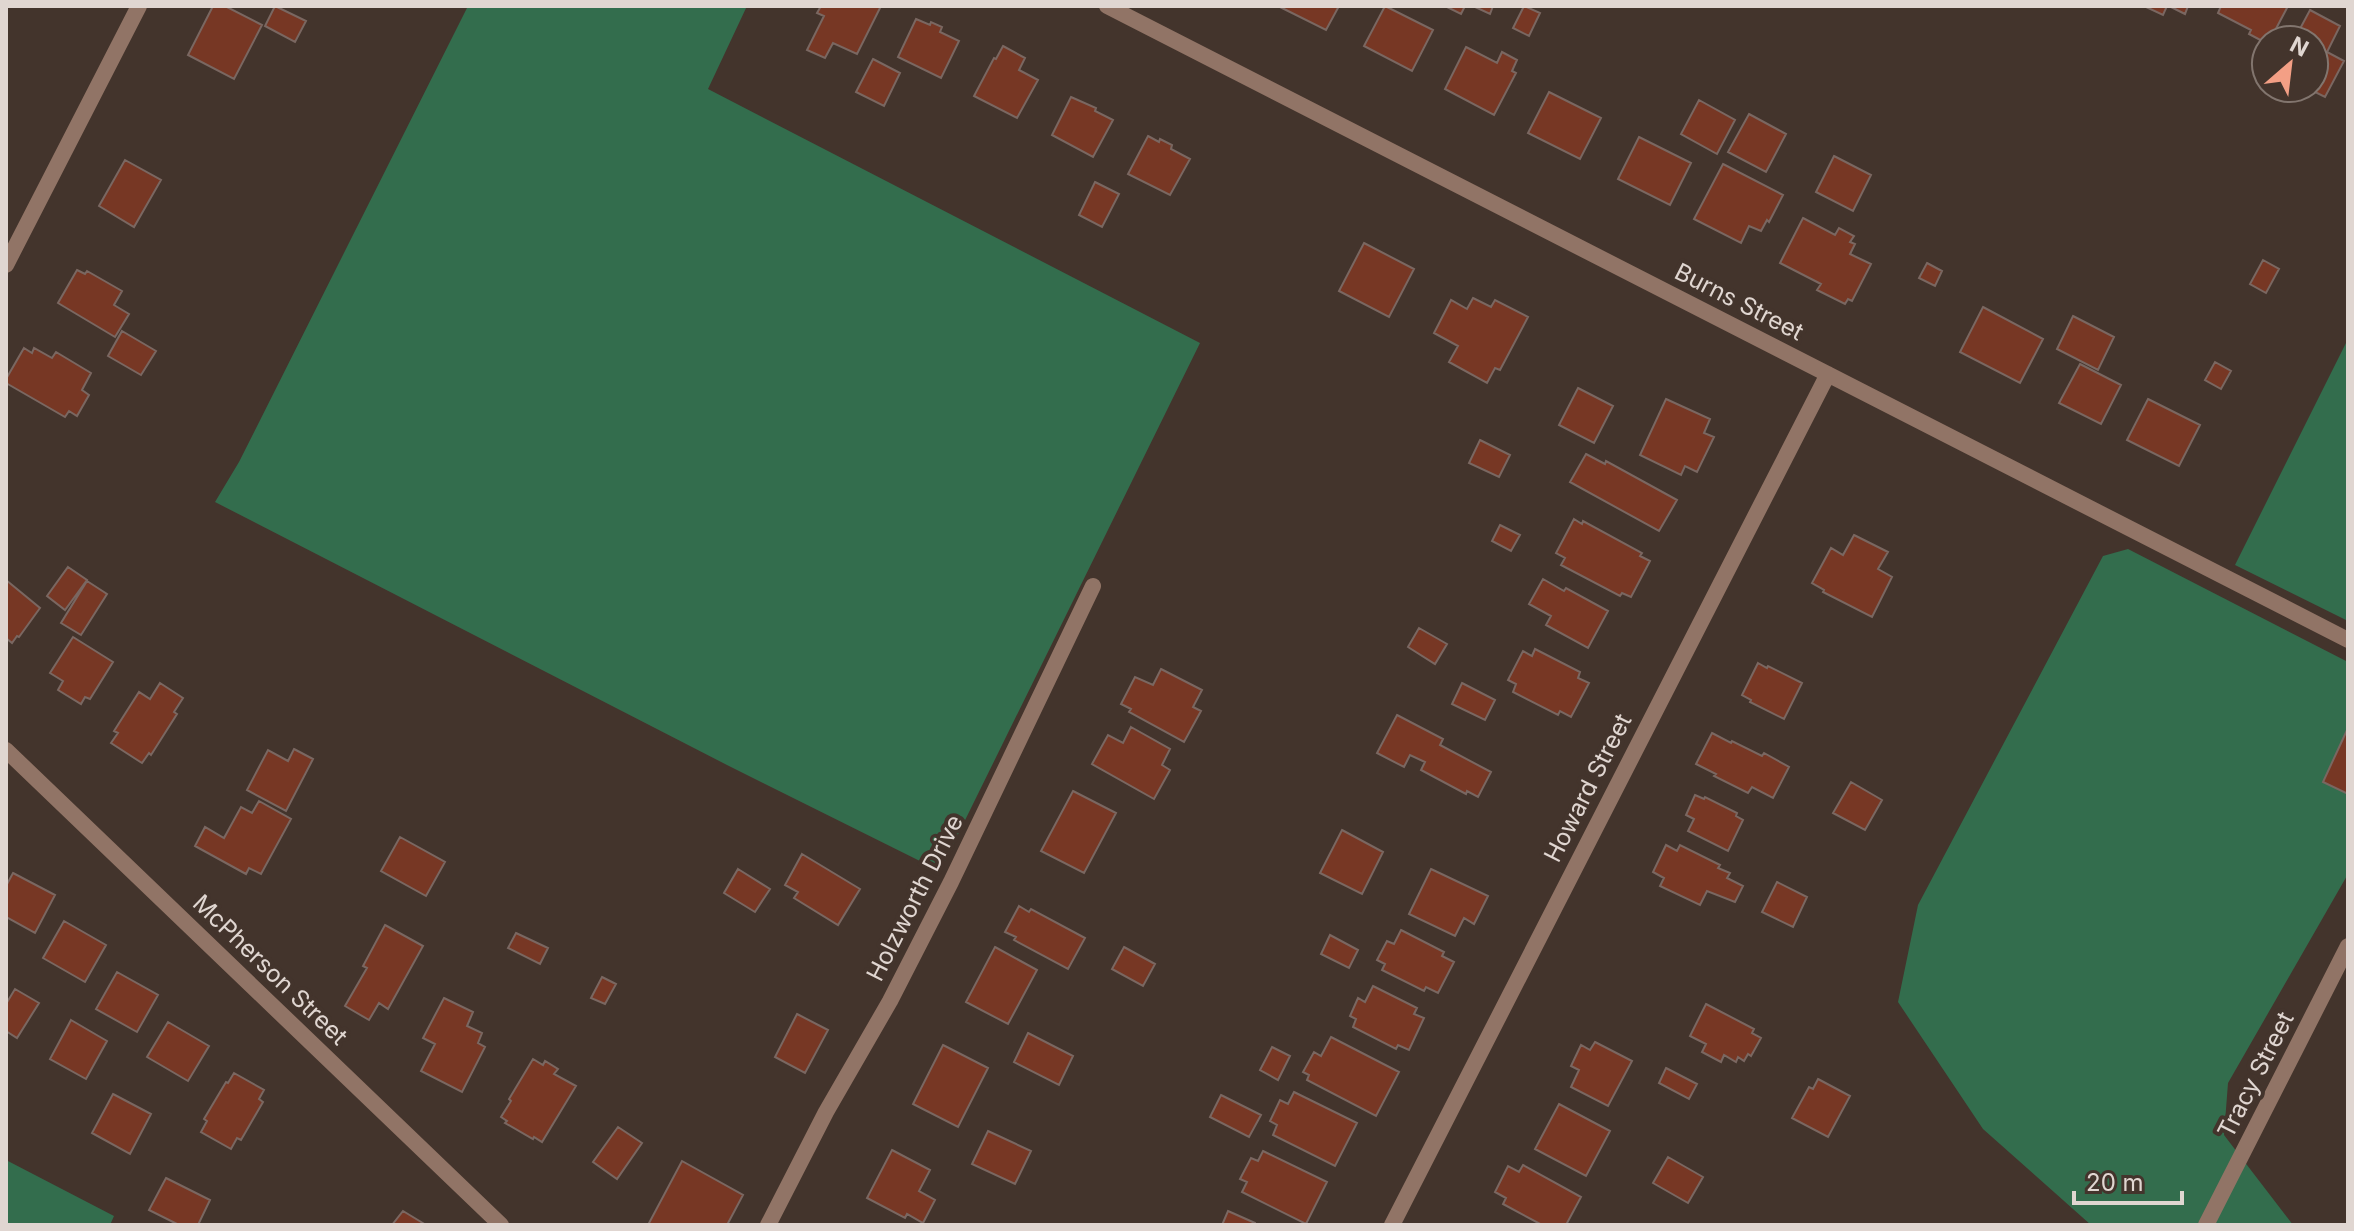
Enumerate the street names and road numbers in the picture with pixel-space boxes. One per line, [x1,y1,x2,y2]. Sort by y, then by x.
street label: Burns Street [1670,257,1809,346]
street label: Howard Street [1538,709,1637,867]
street label: Holzworth Drive [860,810,969,986]
street label: McPherson Street [187,888,354,1051]
street label: Tracy Street [2211,1007,2300,1143]

